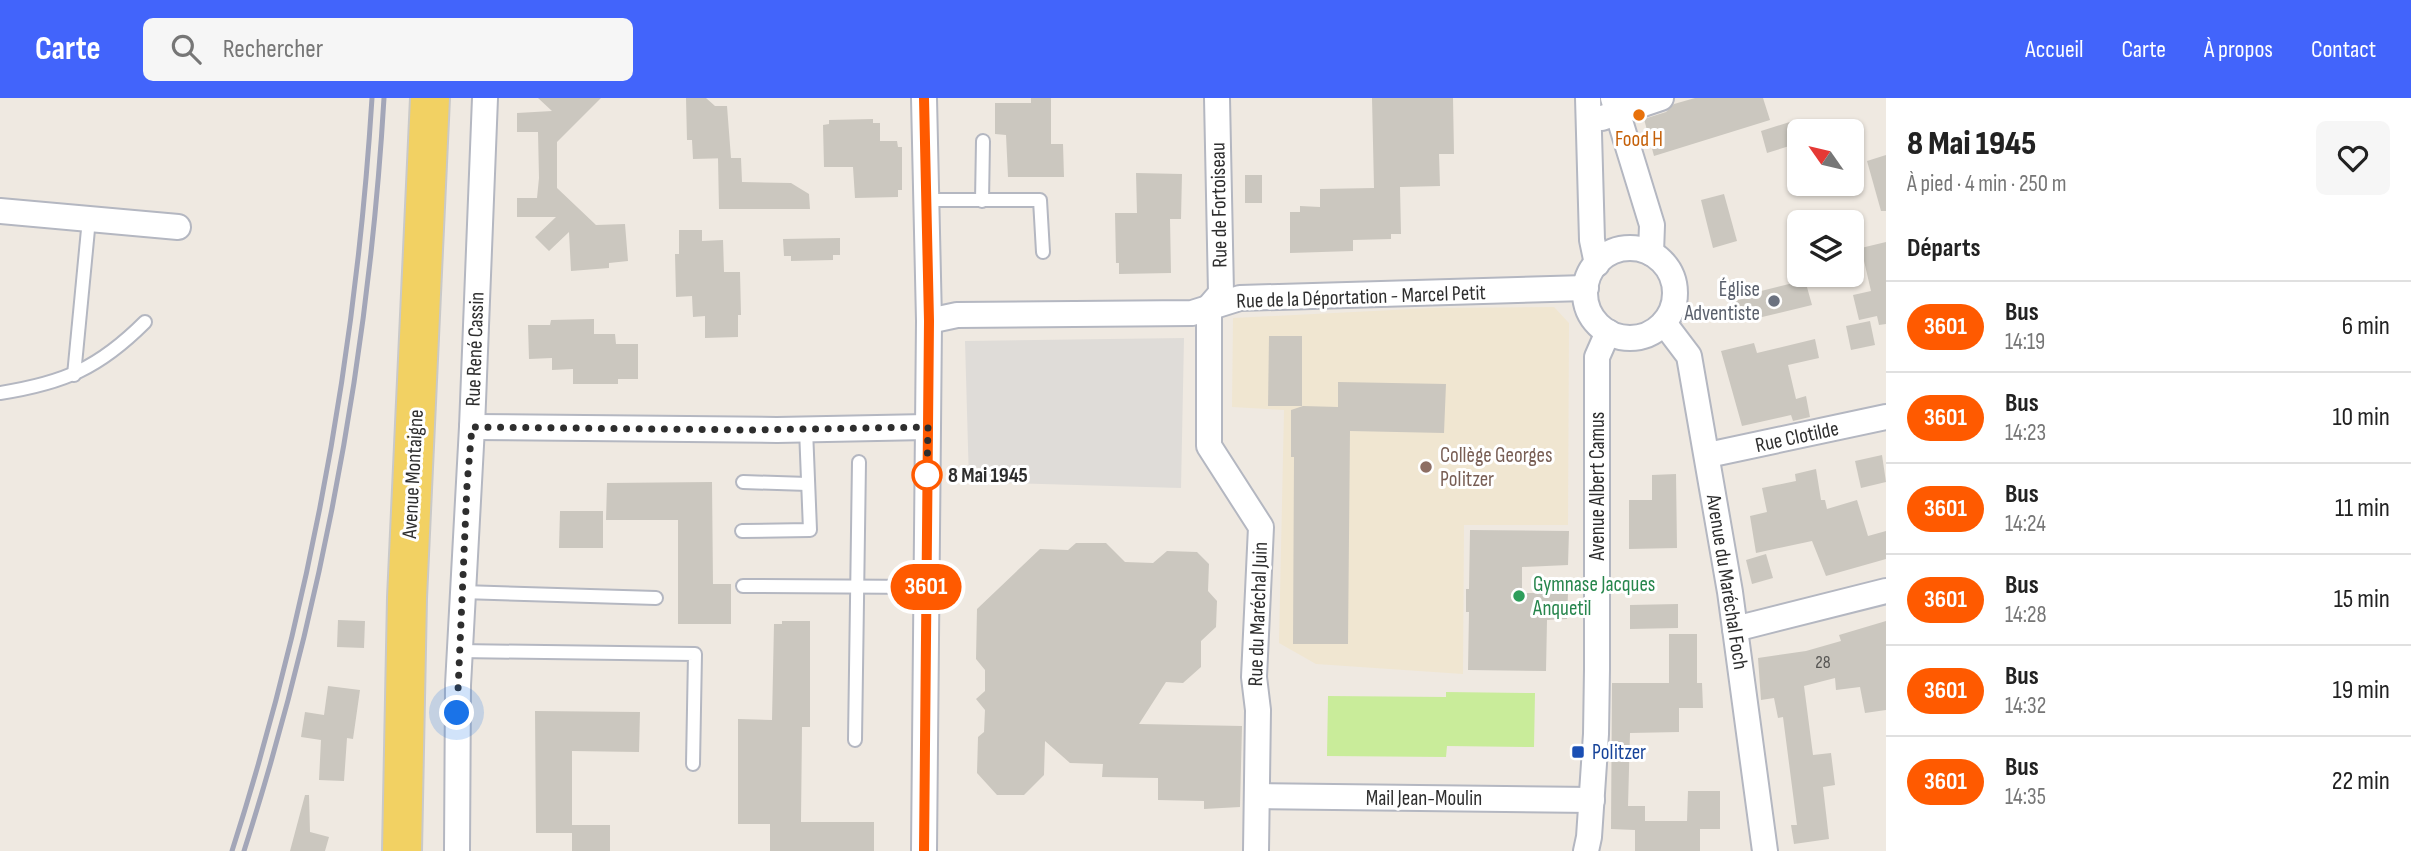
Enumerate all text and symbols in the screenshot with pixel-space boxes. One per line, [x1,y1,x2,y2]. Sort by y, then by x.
search box [143,18,633,81]
text: Carte [35,29,101,69]
icon: search [167,30,205,68]
text: Rechercher [223,34,323,65]
text: Accueil [2025,35,2084,64]
text: Carte [2122,35,2166,64]
text: À propos [2204,35,2273,64]
text: Contact [2311,35,2376,64]
marker: Food H [1631,107,1647,123]
north arrow [1787,119,1864,196]
map controls [1787,119,1864,287]
button: heart [2316,121,2390,195]
text: 8 Mai 1945 [1907,124,2036,164]
place label: Food H [1615,127,1663,152]
street label: Rue de Fortoiseau [1205,142,1233,268]
text: À pied · 4 min · 250 m [1907,170,2066,198]
button: layers [1787,210,1864,287]
text: Départs [1907,233,1980,264]
place label: Église Adventiste [1683,277,1760,326]
street label: Rue de la Déportation - Marcel Petit [1236,280,1486,314]
street label: Rue René Cassin [461,291,489,407]
marker: Église Adventiste [1766,293,1782,309]
text: Bus [2005,297,2039,328]
text: 6 min [2342,311,2390,342]
text: 3601 [1924,312,1967,341]
text: 14:19 [2005,328,2045,356]
text: Bus [2005,388,2039,419]
text: 10 min [2333,402,2390,433]
text: 3601 [1924,403,1967,432]
street label: Avenue Montaigne [397,409,429,540]
street label: Avenue Albert Camus [1585,412,1610,561]
street label: Rue Clotilde [1753,416,1841,458]
text: 14:23 [2005,419,2046,447]
place label: Collège Georges Politzer [1440,443,1552,492]
marker: Collège Georges Politzer [1418,459,1434,475]
marker: 8 Mai 1945 [912,460,942,490]
place label: 8 Mai 1945 [948,463,1028,488]
text: Bus [2005,479,2039,510]
street label: Avenue du Maréchal Foch [1701,492,1753,671]
text: 11 min [2335,493,2390,524]
text: 3601 [1924,494,1967,523]
text: 14:24 [2005,510,2046,538]
street label: Rue du Maréchal Juin [1243,541,1273,687]
line badge: 3601 [877,564,975,610]
text: Bus [2005,570,2039,601]
text: 3601 [905,572,947,601]
place label: Gymnase Jacques Anquetil [1532,572,1655,621]
text: 15 min [2334,584,2390,615]
text: 3601 [1924,585,1967,614]
marker: Gymnase Jacques Anquetil [1511,588,1527,604]
text: 14:28 [2005,601,2047,629]
house number: 28 [1815,652,1831,673]
text: Bus [2005,661,2039,692]
text: 19 min [2333,675,2390,706]
text: 3601 [1924,676,1967,705]
text: 14:32 [2005,692,2046,720]
your location [439,695,474,730]
place label: Politzer [1592,740,1646,765]
marker: Politzer [1570,744,1586,760]
text: Bus [2005,752,2039,783]
text: 22 min [2332,766,2390,797]
text: 3601 [1924,767,1967,796]
text: 14:35 [2005,783,2046,811]
street label: Mail Jean-Moulin [1366,786,1482,811]

